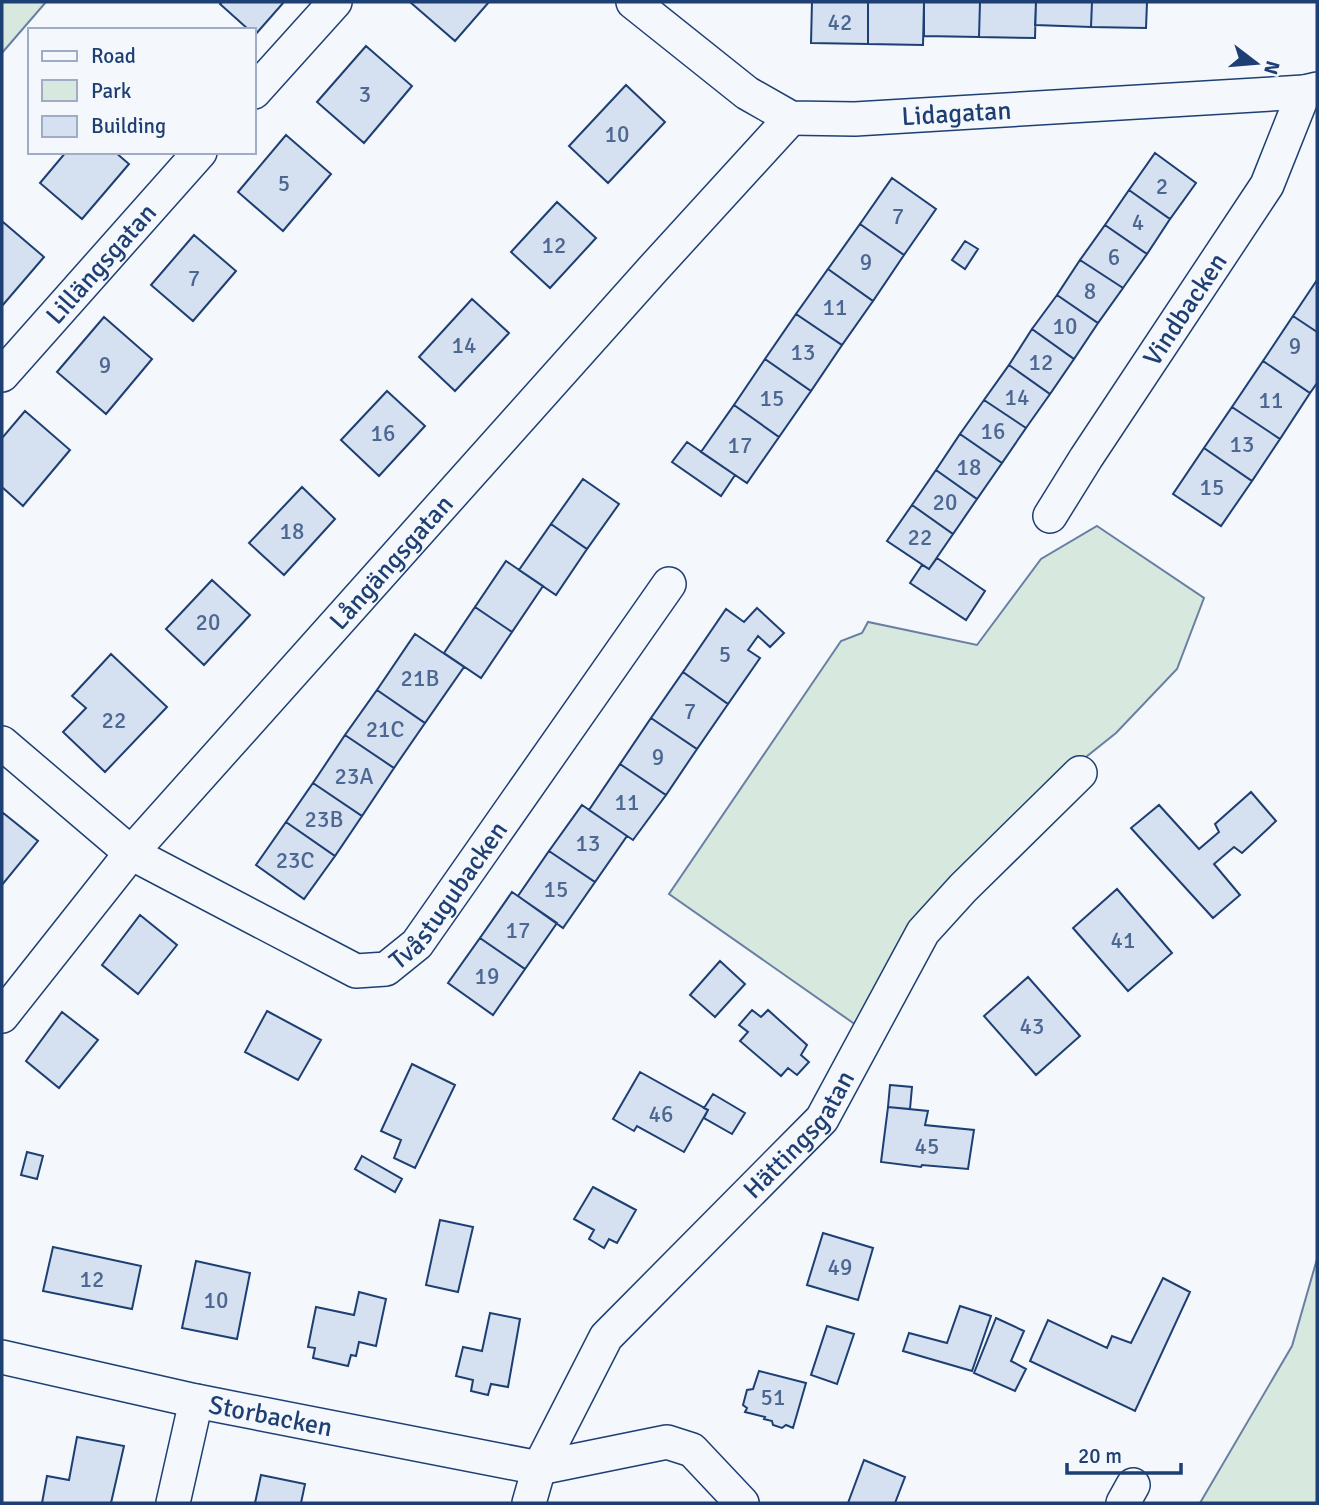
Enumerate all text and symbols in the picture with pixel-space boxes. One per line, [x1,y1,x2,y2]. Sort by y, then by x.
house number: 42 [828,8,852,37]
legend [28,28,256,154]
north arrow [1221,28,1291,98]
text: Road [91,43,136,69]
text: N [1258,58,1285,77]
text: Park [91,78,132,104]
house number: 3 [359,80,371,109]
street label: Lidagatan [900,95,1012,133]
text: Building [91,113,166,139]
house number: 10 [605,120,629,149]
house number: 5 [278,169,290,198]
house number: 2 [1156,172,1168,201]
street label: Lillängsgatan [40,197,164,331]
house number: 7 [892,202,904,231]
house number: 4 [1132,208,1144,237]
house number: 12 [542,231,566,260]
house number: 6 [1108,243,1120,272]
street label: Vindbacken [1137,247,1235,372]
house number: 9 [860,248,872,277]
house number: 7 [188,264,200,293]
house number: 8 [1084,277,1096,306]
house number: 11 [823,293,847,322]
house number: 10 [1053,312,1077,341]
house number: 14 [452,331,476,360]
house number: 9 [1289,332,1301,361]
house number: 13 [791,338,815,367]
house number: 12 [1029,348,1053,377]
house number: 9 [99,351,111,380]
house number: 14 [1005,383,1029,412]
house number: 15 [760,384,784,413]
house number: 11 [1259,386,1283,415]
house number: 16 [981,417,1005,446]
house number: 16 [371,419,395,448]
house number: 13 [1230,430,1254,459]
house number: 17 [728,431,752,460]
house number: 18 [957,453,981,482]
house number: 15 [1200,473,1224,502]
house number: 20 [933,488,957,517]
street label: Långängsgatan [323,489,460,637]
house number: 18 [280,517,304,546]
house number: 22 [908,523,932,552]
house number: 20 [196,608,220,637]
house number: 5 [719,640,731,669]
house number: 21B [401,664,439,693]
house number: 7 [684,697,696,726]
house number: 22 [102,706,126,735]
house number: 21C [366,715,404,744]
house number: 9 [652,743,664,772]
house number: 23A [335,762,373,791]
house number: 11 [615,788,639,817]
house number: 23B [305,805,343,834]
street label: Tvåstugubacken [383,815,515,977]
house number: 13 [576,829,600,858]
house number: 23C [276,846,314,875]
house number: 15 [544,875,568,904]
house number: 17 [506,916,530,945]
house number: 41 [1111,926,1135,955]
house number: 19 [475,962,499,991]
house number: 43 [1020,1012,1044,1041]
street label: Hättingsgatan [737,1065,862,1206]
house number: 46 [649,1100,673,1129]
house number: 45 [915,1132,939,1161]
house number: 49 [828,1253,852,1282]
house number: 12 [80,1265,104,1294]
house number: 10 [204,1286,228,1315]
house number: 51 [761,1383,785,1412]
street label: Storbacken [206,1389,335,1444]
scale bar [1067,1432,1181,1476]
text: 20 m [1078,1443,1122,1469]

